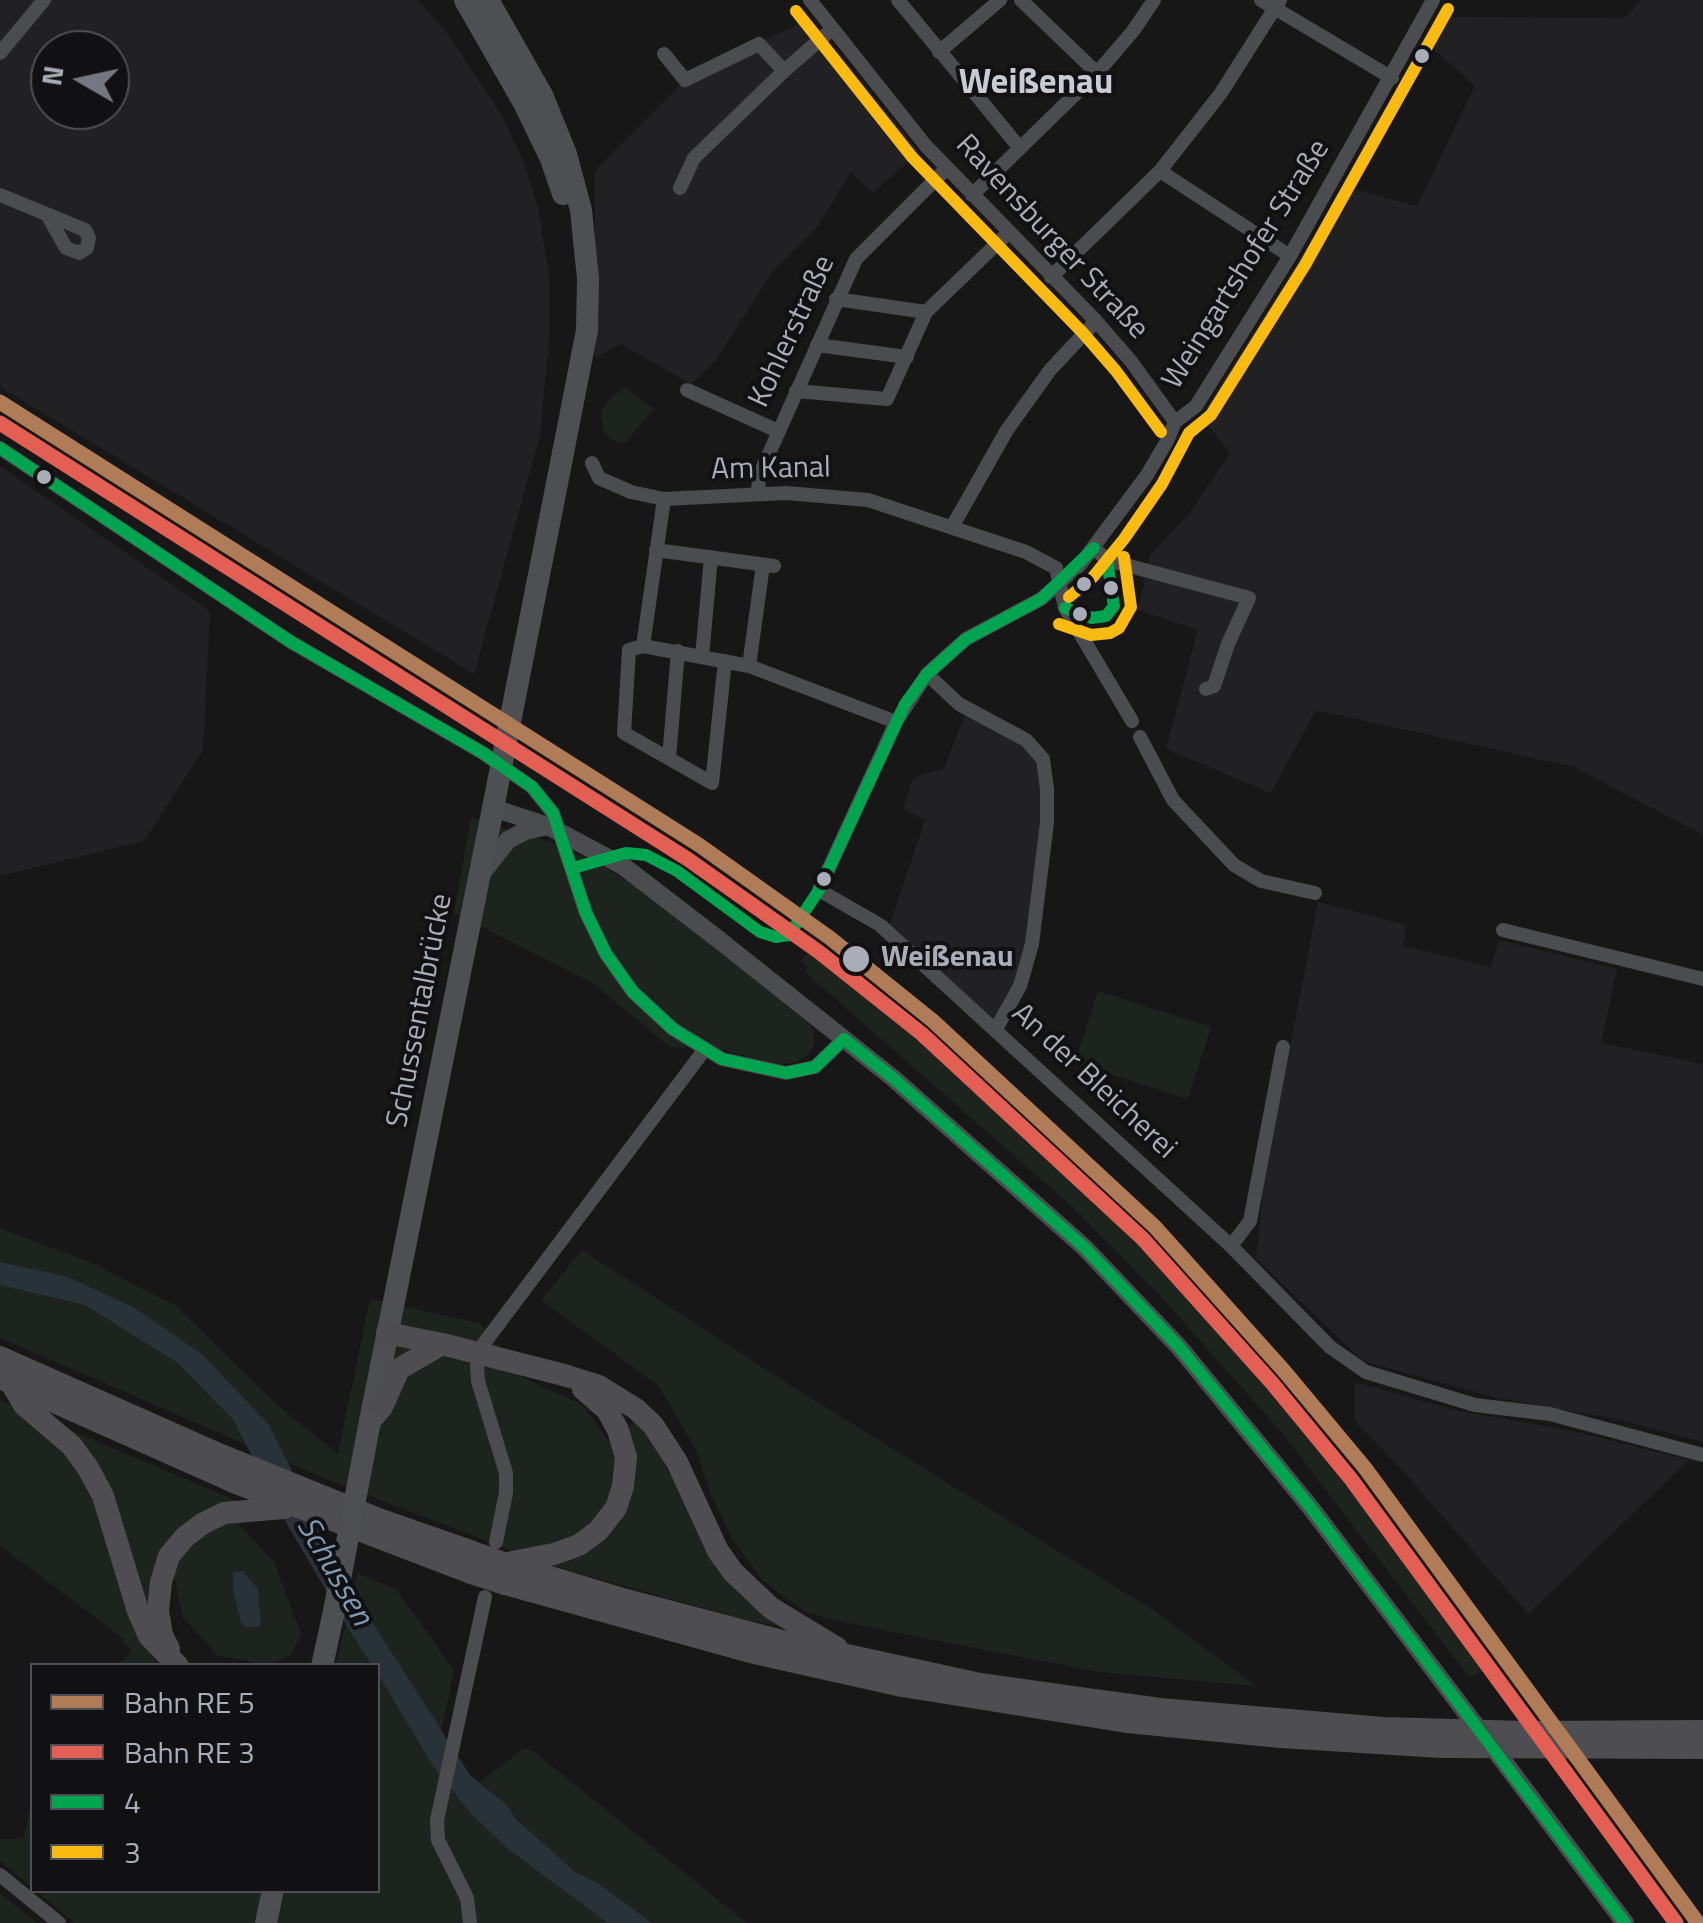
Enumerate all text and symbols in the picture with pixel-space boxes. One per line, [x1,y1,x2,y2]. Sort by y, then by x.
north arrow [30,30,130,130]
unlabelled marker [1412,46,1432,66]
text: N [29,63,75,88]
district label: Weißenau [959,63,1113,105]
street label: Ravensburger Straße [947,128,1155,348]
street label: Weingartshofer Straße [1156,134,1338,396]
street label: Kohlerstraße [742,250,844,414]
street label: Am Kanal [711,451,831,489]
unlabelled marker [34,467,54,487]
unlabelled marker [1074,574,1094,594]
unlabelled marker [1101,578,1121,598]
unlabelled marker [1070,604,1090,624]
unlabelled marker [814,869,834,889]
street label: Schussentalbrücke [381,891,461,1131]
place label: Weißenau [881,941,1014,977]
marker: Weißenau [840,943,872,975]
street label: An der Bleicherei [1003,997,1183,1167]
water label: Schussen [287,1511,379,1633]
legend [30,1663,380,1893]
text: Bahn RE 5 [124,1679,255,1725]
text: Bahn RE 3 [124,1729,255,1775]
text: 4 [124,1779,141,1825]
text: 3 [124,1829,141,1875]

